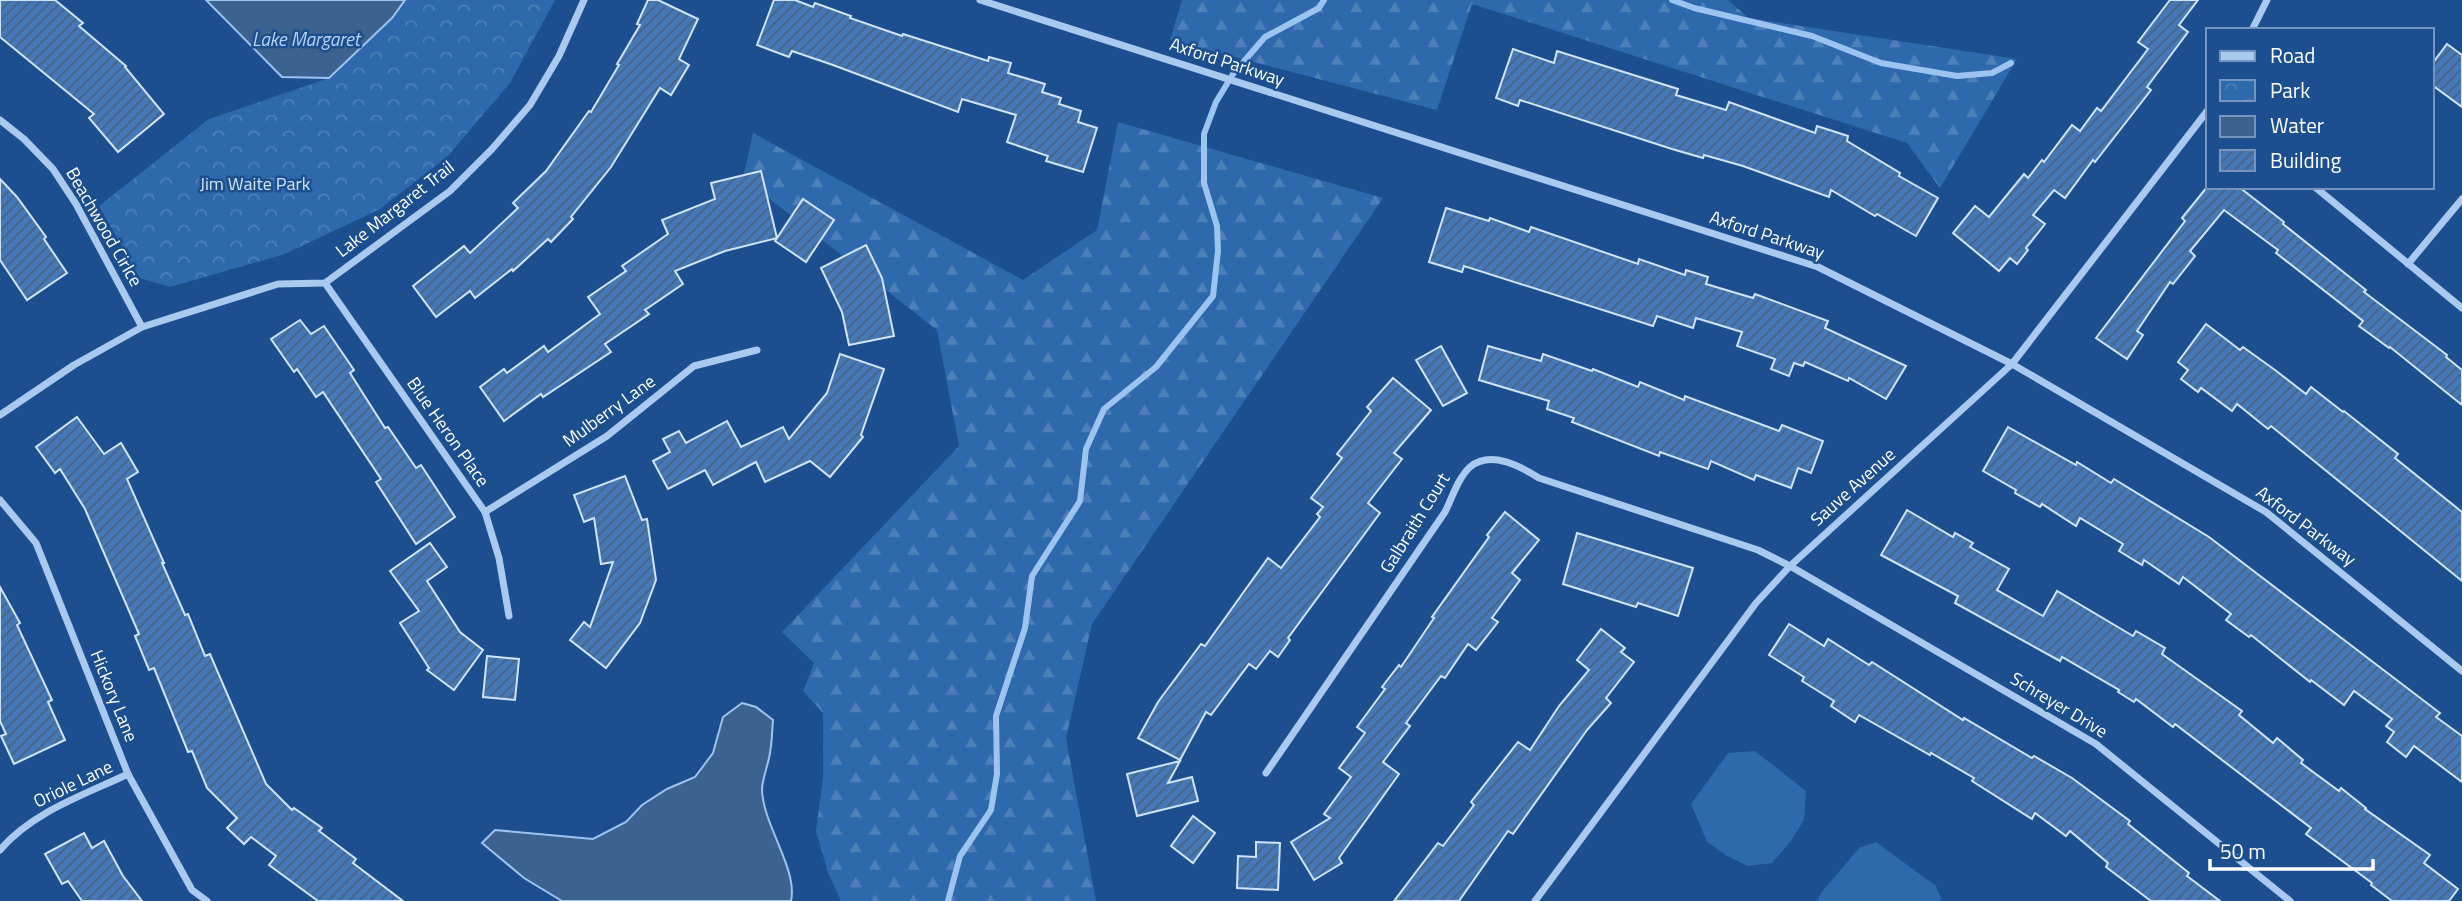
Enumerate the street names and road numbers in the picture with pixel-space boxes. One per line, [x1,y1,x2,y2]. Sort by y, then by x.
street label: Axford Parkway [1166,30,1288,93]
street label: Lake Margaret Trail [330,154,460,264]
street label: Beachwood Cirlce [59,162,150,291]
street label: Axford Parkway [1706,203,1828,266]
street label: Mulberry Lane [557,368,661,454]
street label: Blue Heron Place [400,371,496,492]
street label: Sauve Avenue [1804,441,1901,532]
street label: Galbraith Court [1373,467,1457,578]
street label: Axford Parkway [2251,479,2362,572]
street label: Hickory Lane [84,646,145,746]
street label: Schreyer Drive [2005,665,2113,744]
street label: Oriole Lane [29,753,117,814]

